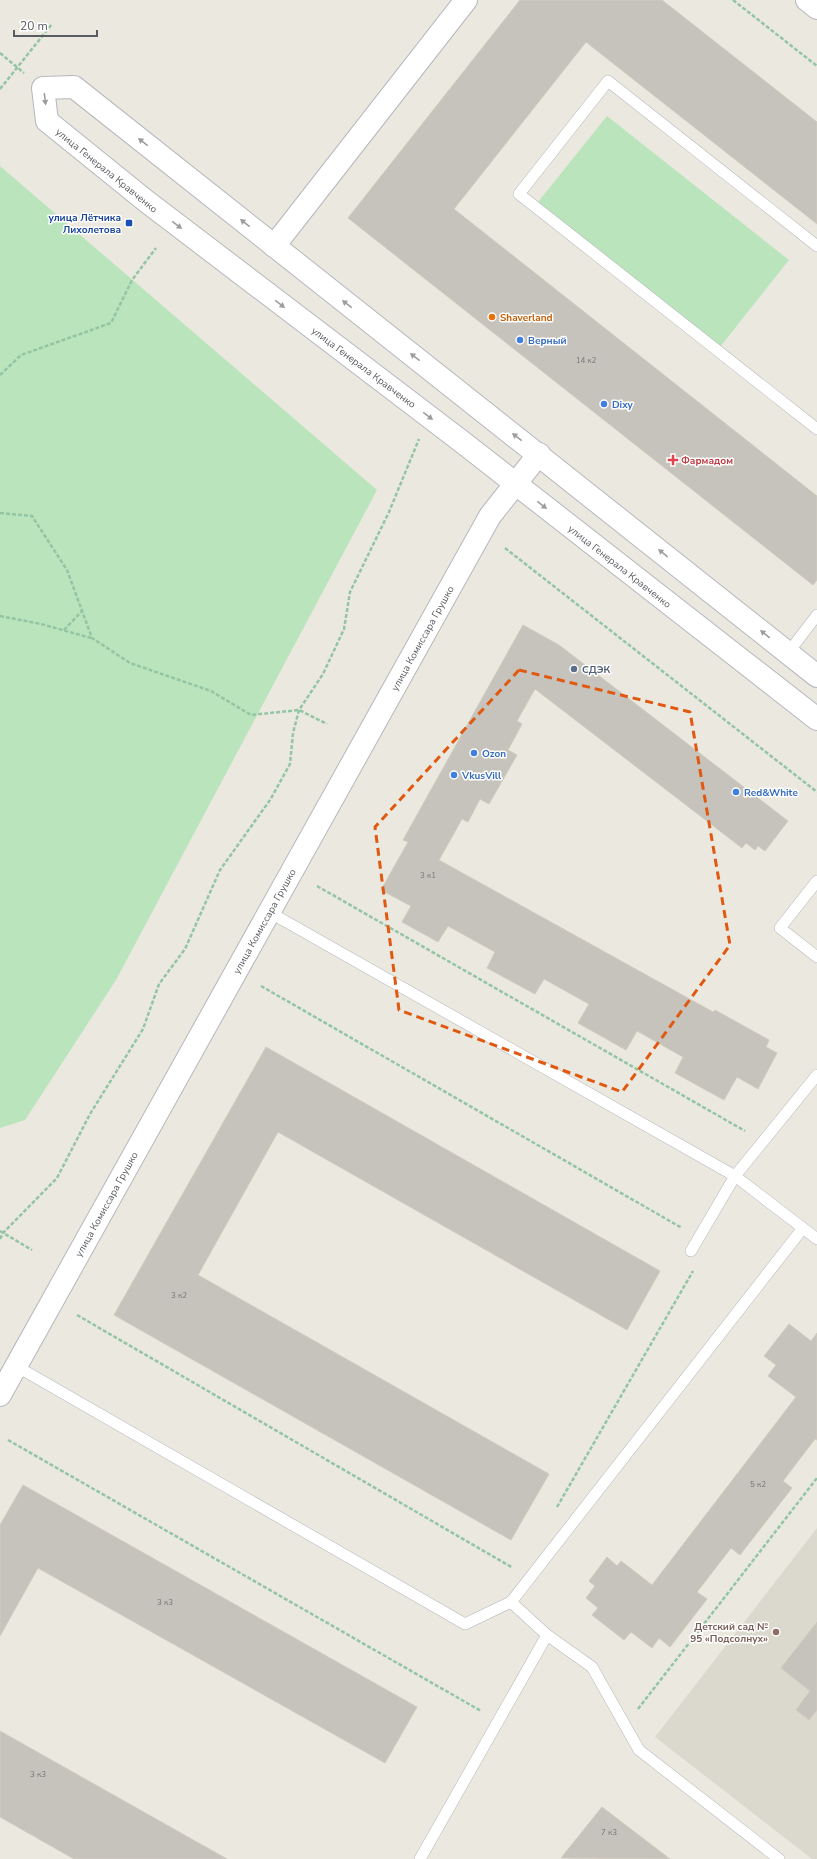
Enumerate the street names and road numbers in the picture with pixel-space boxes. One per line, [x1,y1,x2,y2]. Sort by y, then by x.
street label: улица Генерала Кравченко [52,125,161,217]
street label: улица Генерала Кравченко [308,324,419,412]
street label: улица Генерала Кравченко [565,522,674,612]
street label: улица Комиссара Грушко [388,583,458,694]
street label: улица Комиссара Грушко [230,866,300,977]
street label: улица Комиссара Грушко [72,1149,142,1260]

